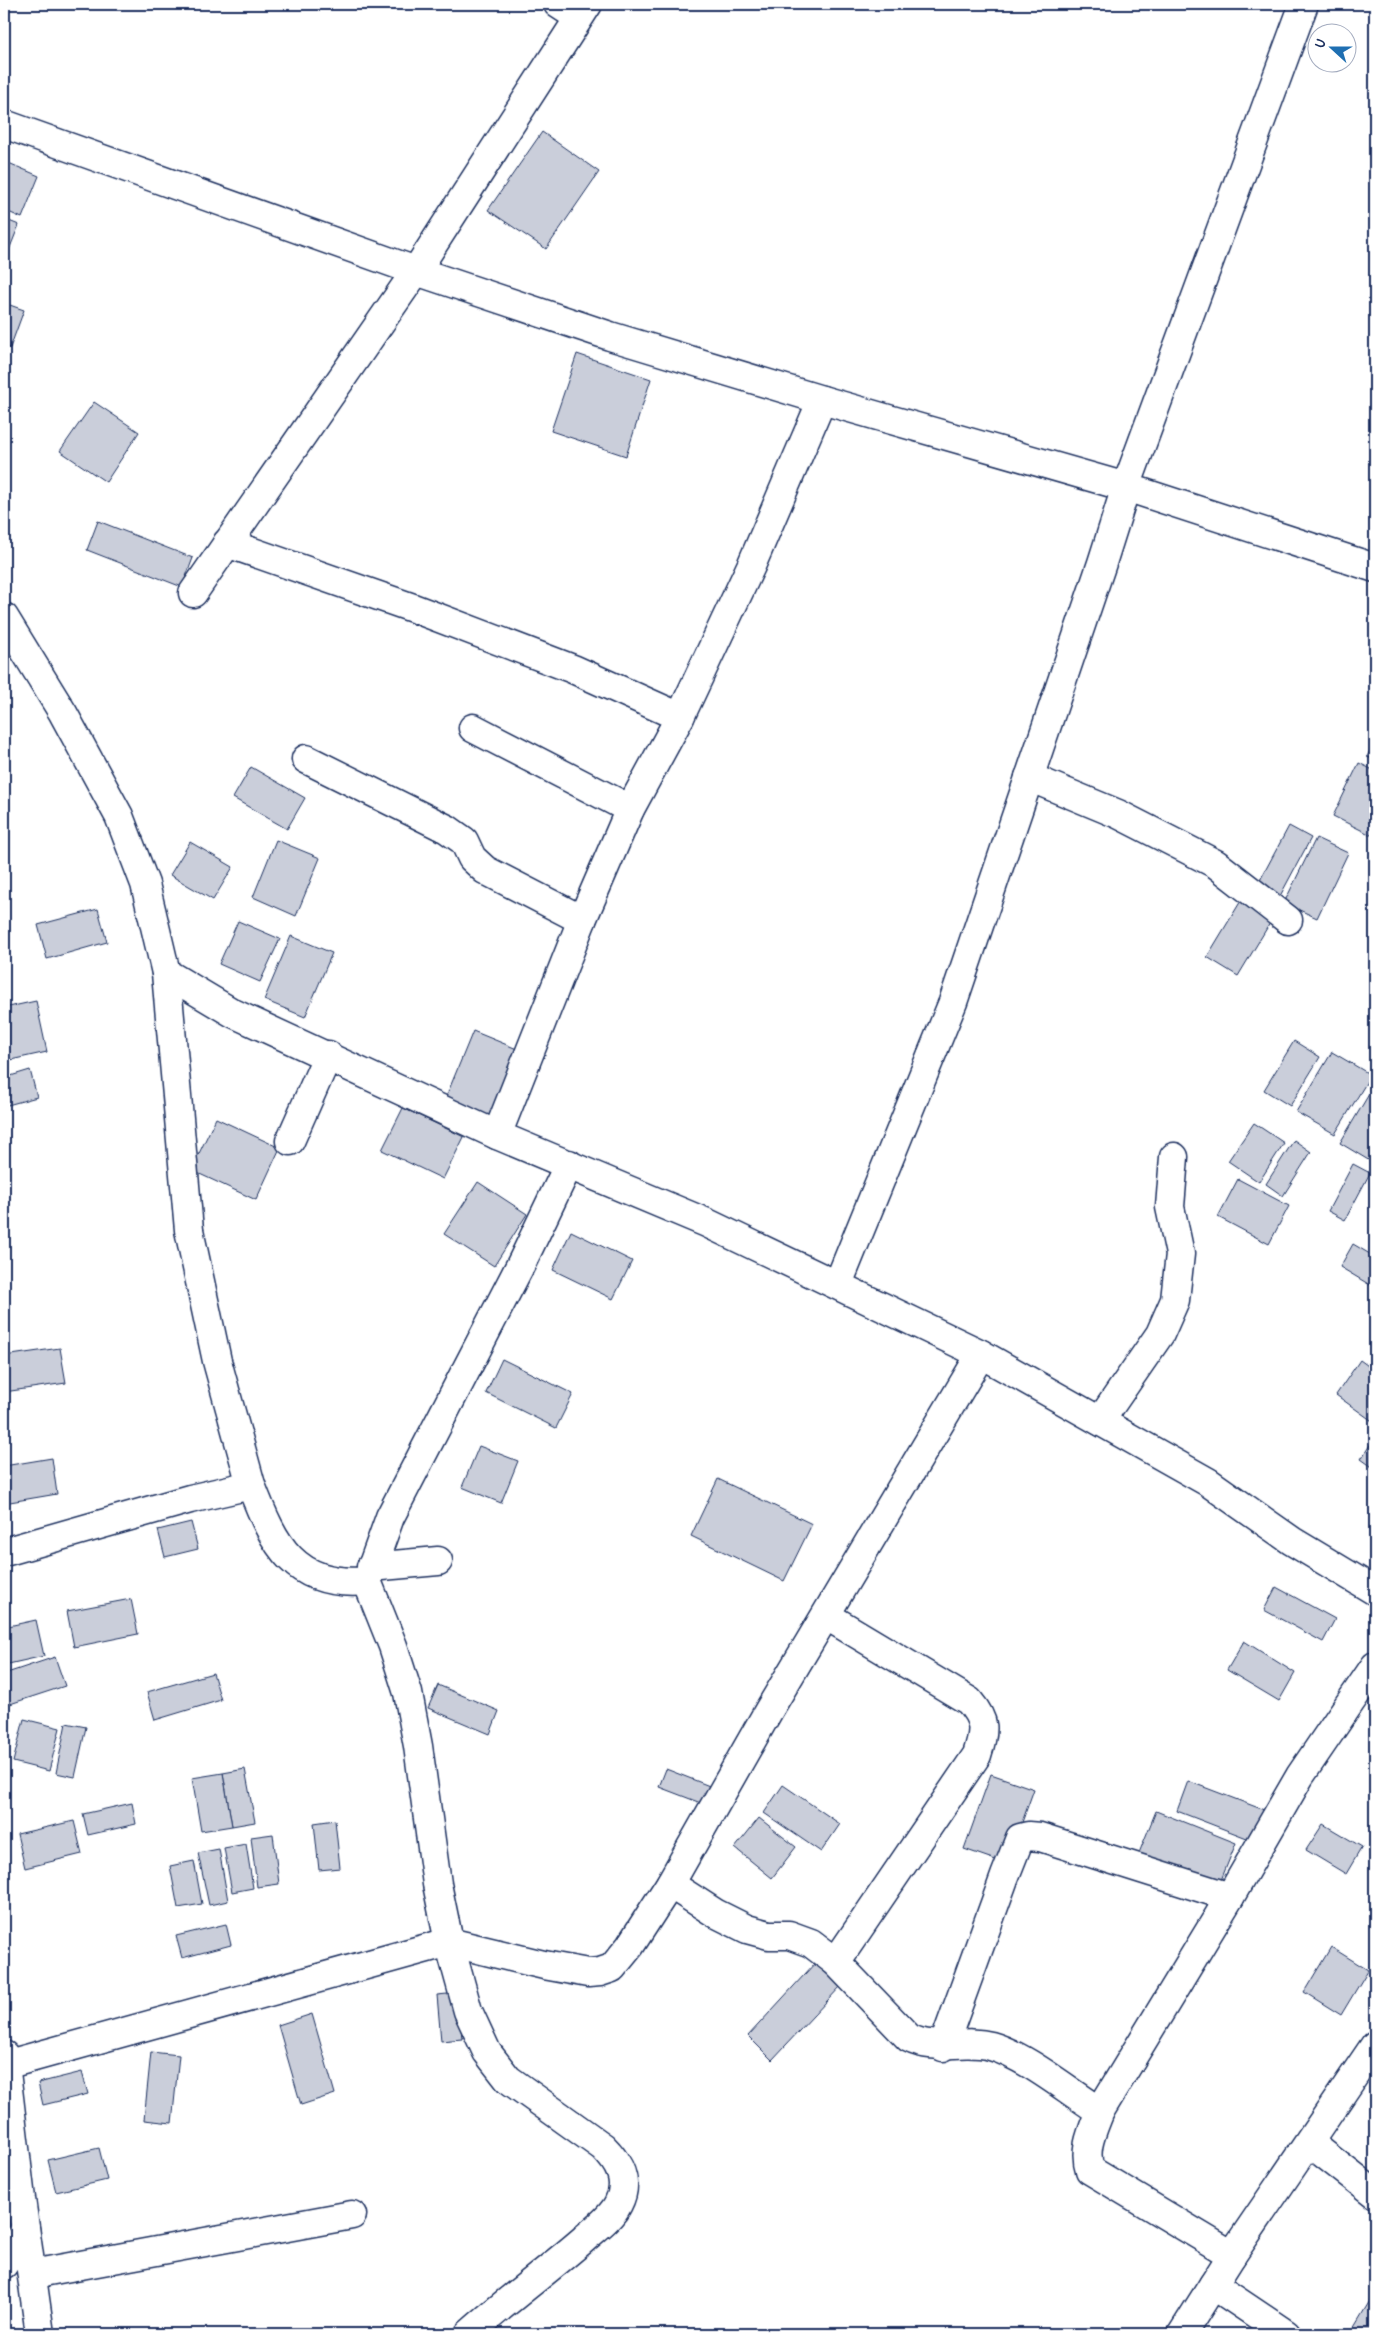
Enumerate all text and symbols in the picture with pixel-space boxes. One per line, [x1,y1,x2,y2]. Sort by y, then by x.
north arrow [1306,22,1356,72]
text: U [1309,36,1330,50]

